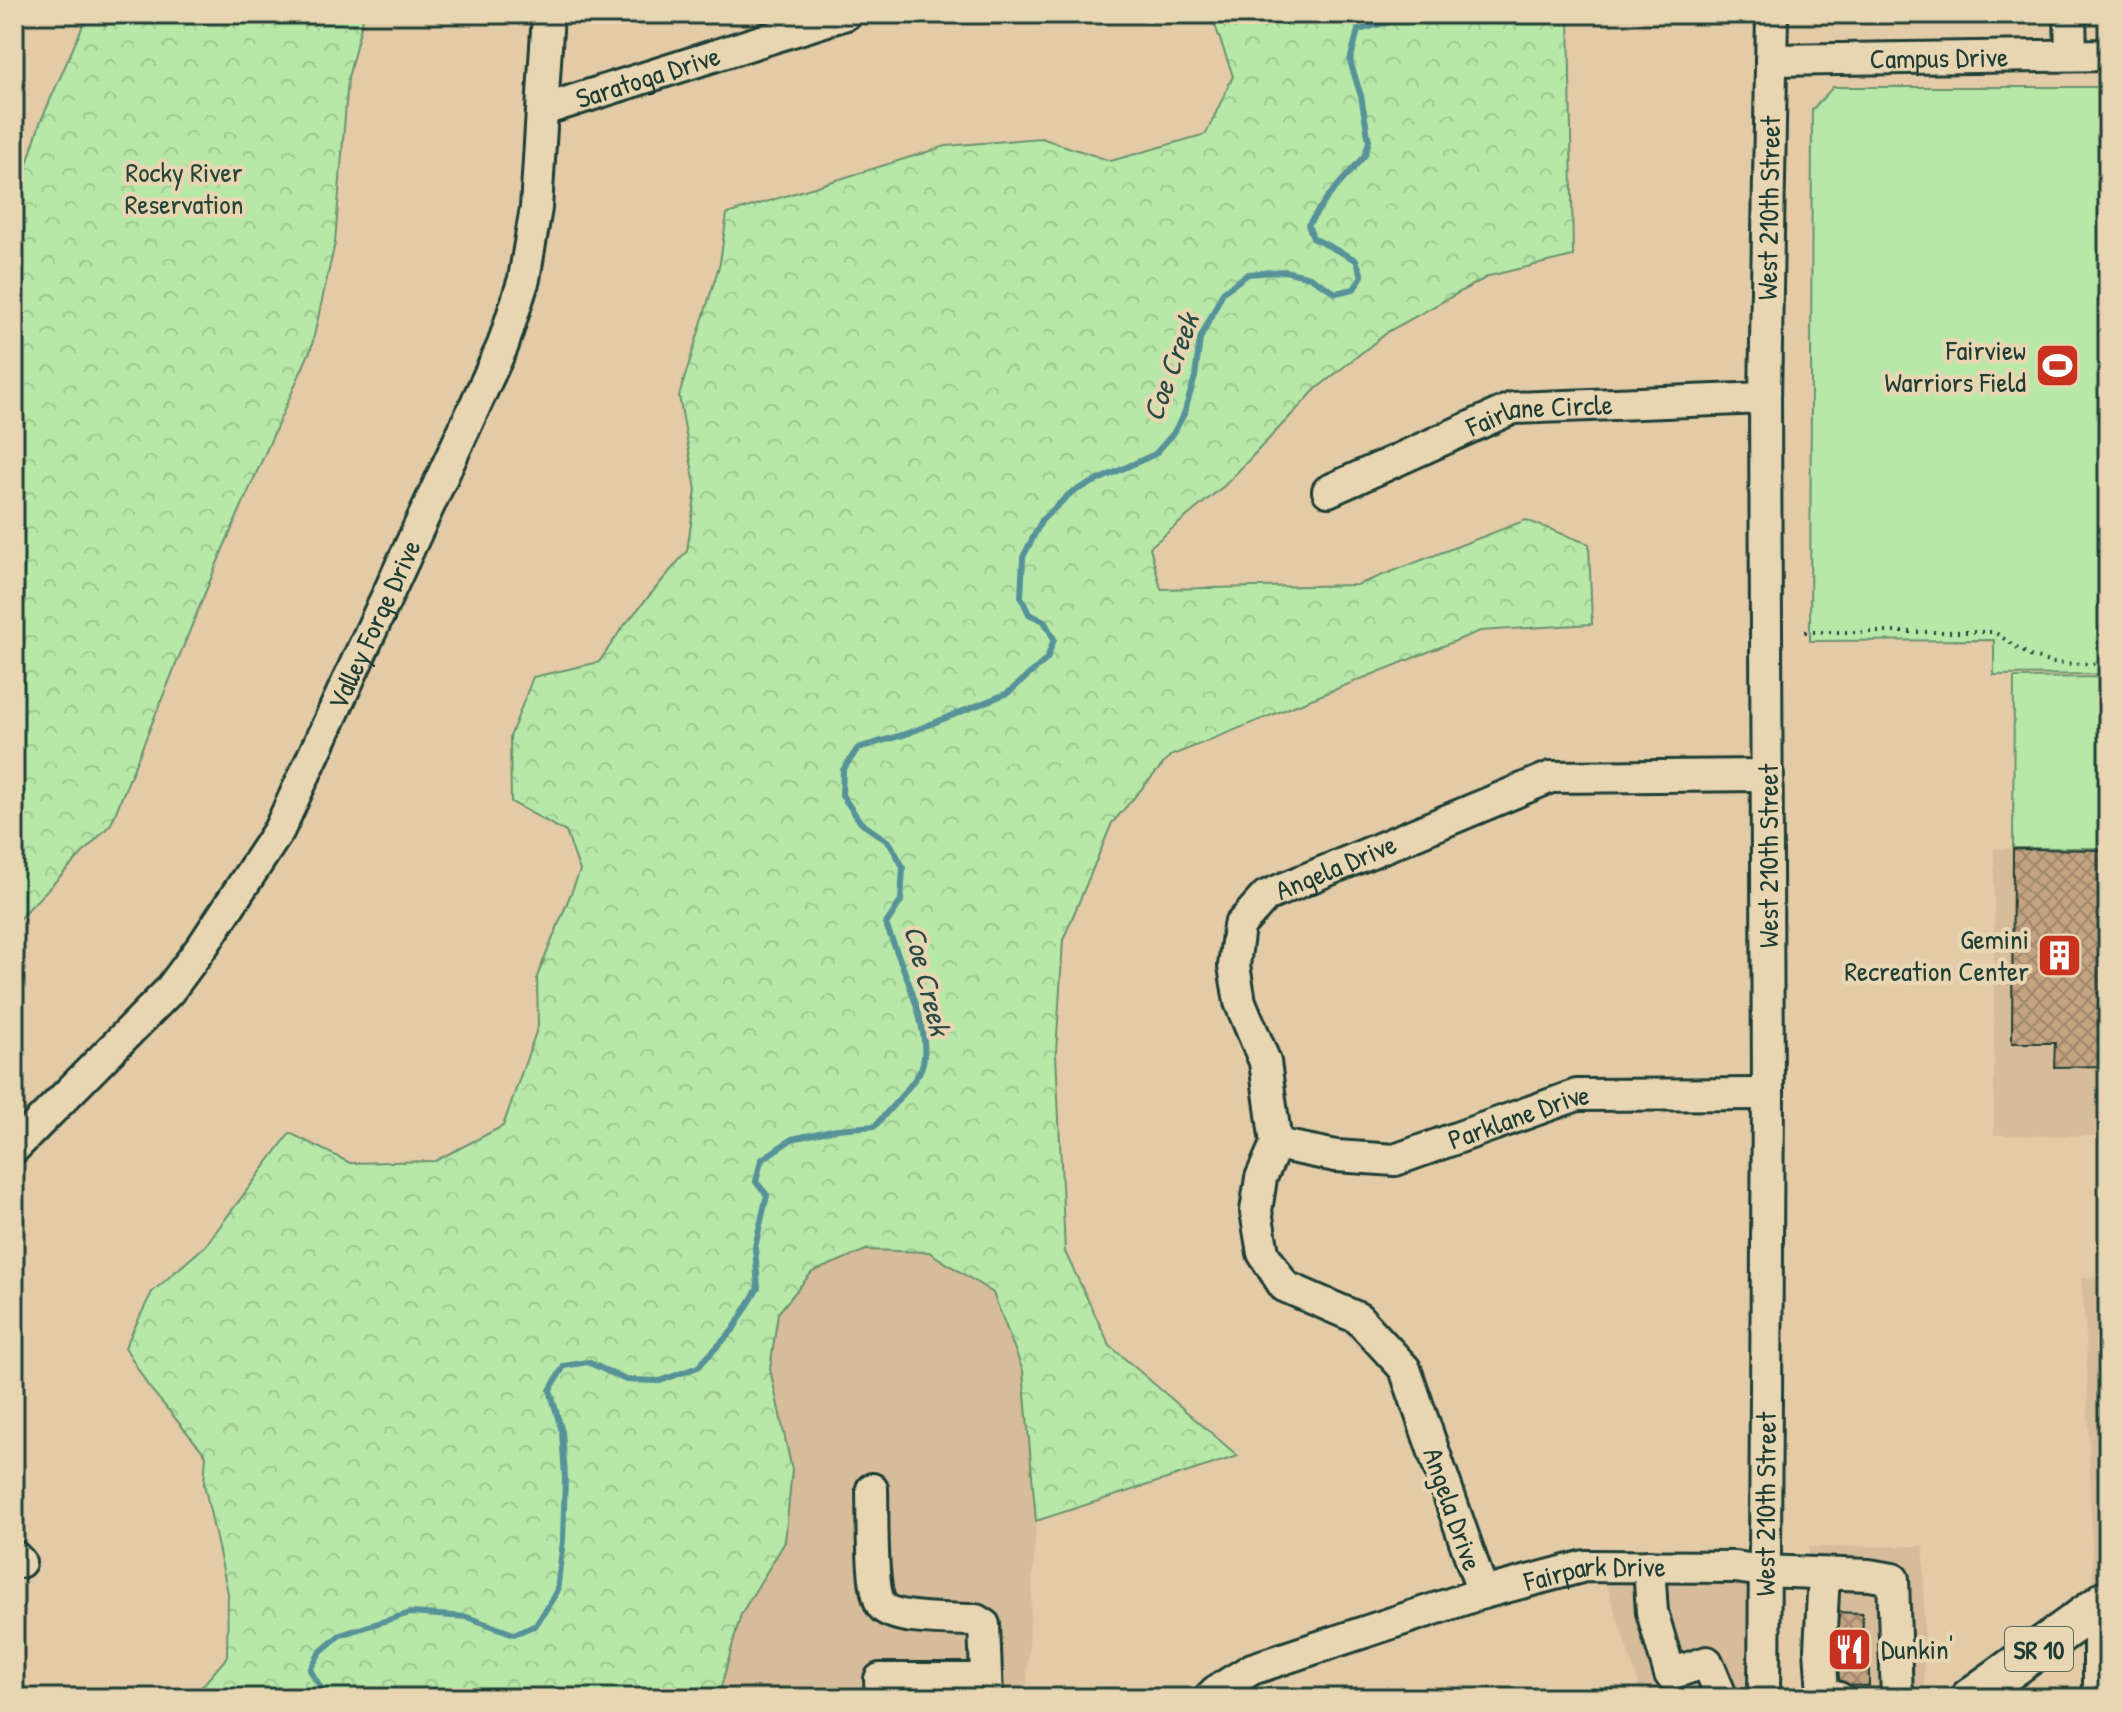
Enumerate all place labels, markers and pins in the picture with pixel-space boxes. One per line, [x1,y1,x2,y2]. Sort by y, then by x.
place label: Fairview Warriors Field [1884,331,2026,401]
sports icon: Fairview Warriors Field [2033,342,2081,390]
place label: Gemini Recreation Center [1844,920,2029,990]
building icon: Gemini Recreation Center [2036,931,2084,979]
restaurant icon: Dunkin' [1826,1625,1874,1673]
place label: Dunkin' [1881,1630,1953,1668]

